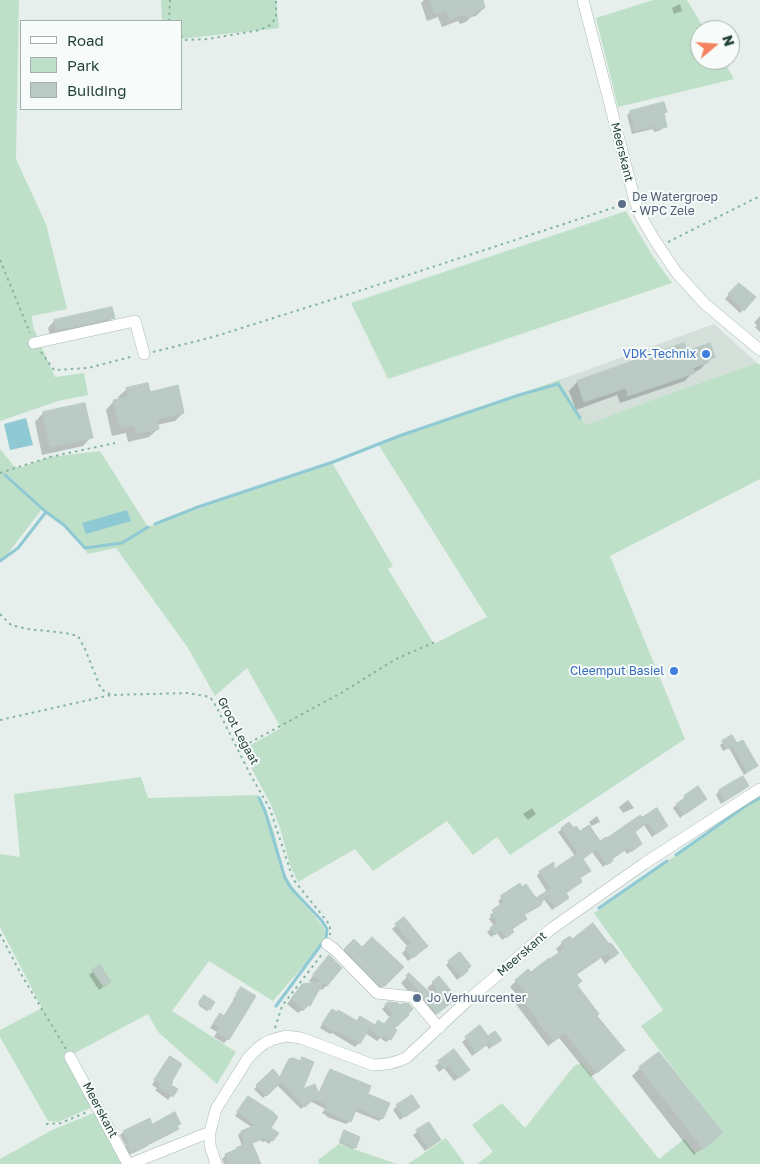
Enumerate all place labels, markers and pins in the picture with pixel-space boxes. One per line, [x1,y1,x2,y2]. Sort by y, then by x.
place label: De Watergroep - WPC Zele [632,190,718,218]
marker: De Watergroep - WPC Zele [616,198,628,210]
place label: VDK-Technix [623,347,696,361]
marker: VDK-Technix [700,348,712,360]
place label: Cleemput Basiel [570,664,664,678]
marker: Cleemput Basiel [668,665,680,677]
place label: Jo Verhuurcenter [427,991,526,1005]
marker: Jo Verhuurcenter [411,992,423,1004]

